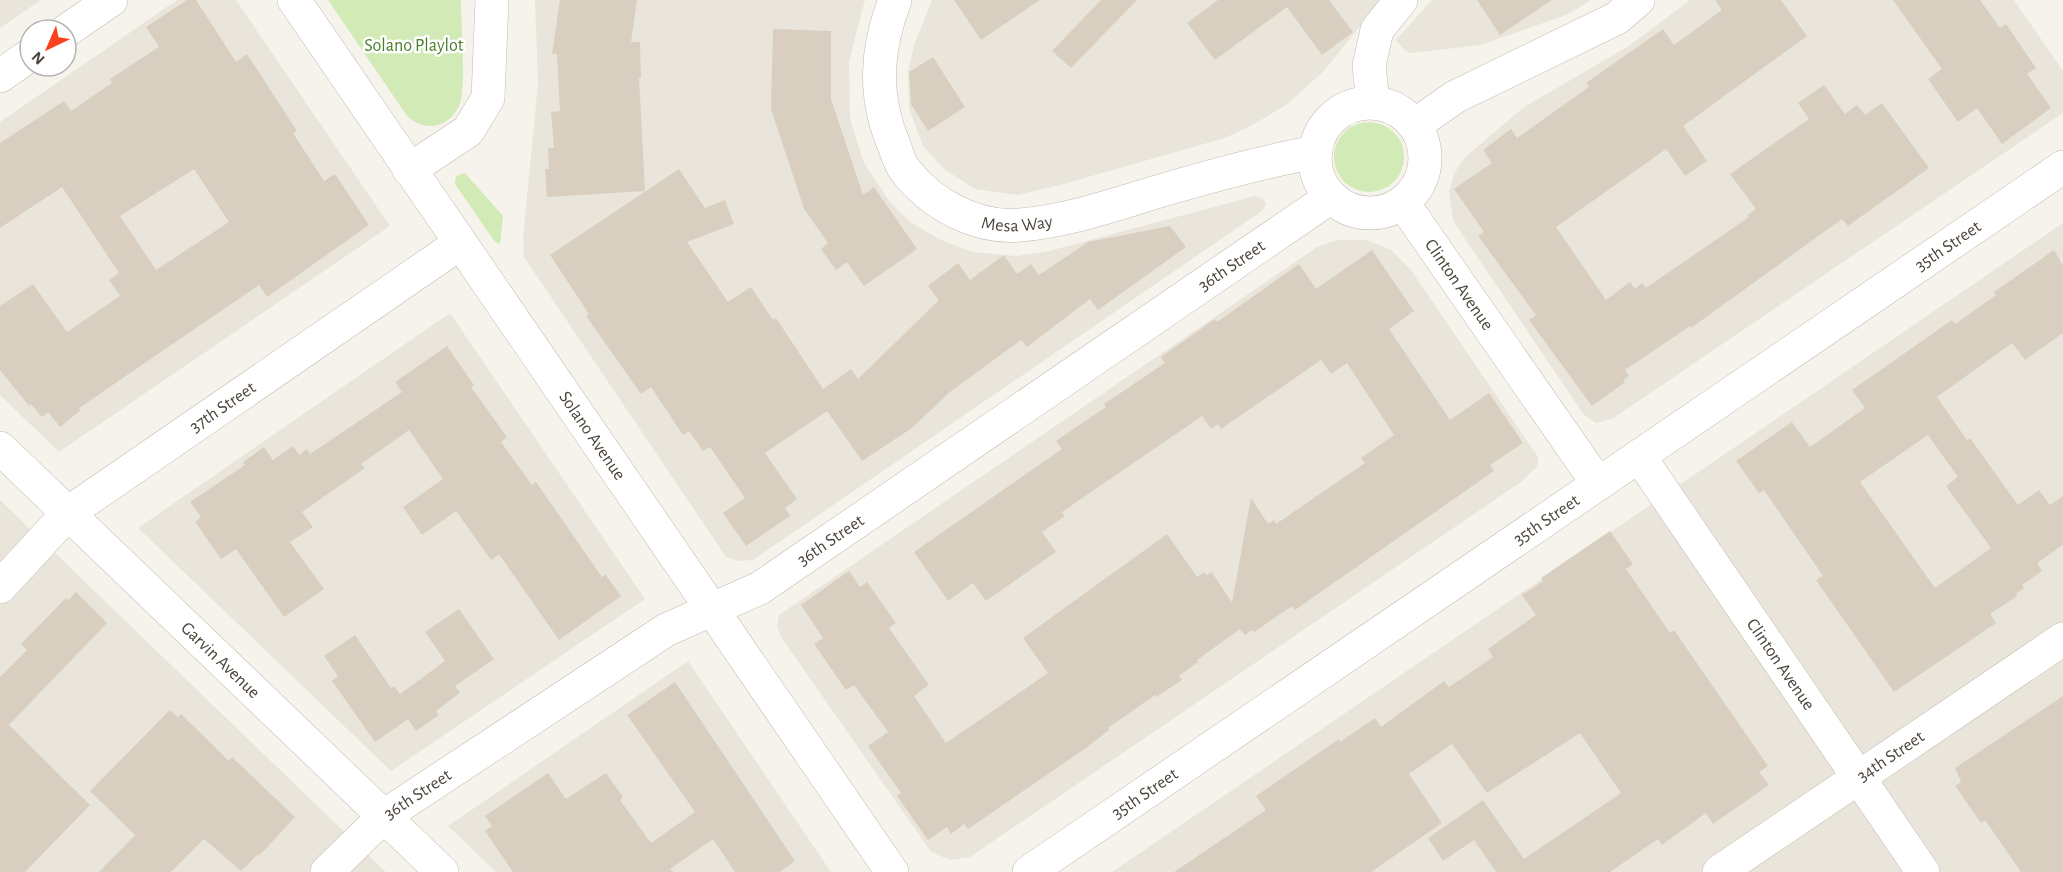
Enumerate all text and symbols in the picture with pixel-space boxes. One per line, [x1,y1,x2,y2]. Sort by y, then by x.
north arrow [18,18,78,78]
park label: Solano Playlot [364,37,464,55]
text: N [29,48,48,68]
street label: Mesa Way [980,213,1054,235]
street label: 35th Street [1912,218,1985,275]
street label: Clinton Avenue [1421,236,1496,334]
street label: 36th Street [1195,237,1269,295]
street label: 37th Street [187,379,259,436]
street label: Solano Avenue [555,388,628,484]
street label: 35th Street [1511,491,1583,549]
street label: 36th Street [794,511,868,570]
street label: Clinton Avenue [1743,616,1818,714]
street label: Garvin Avenue [177,619,263,702]
street label: 34th Street [1854,728,1928,786]
street label: 35th Street [1109,765,1182,823]
street label: 36th Street [381,766,455,823]

